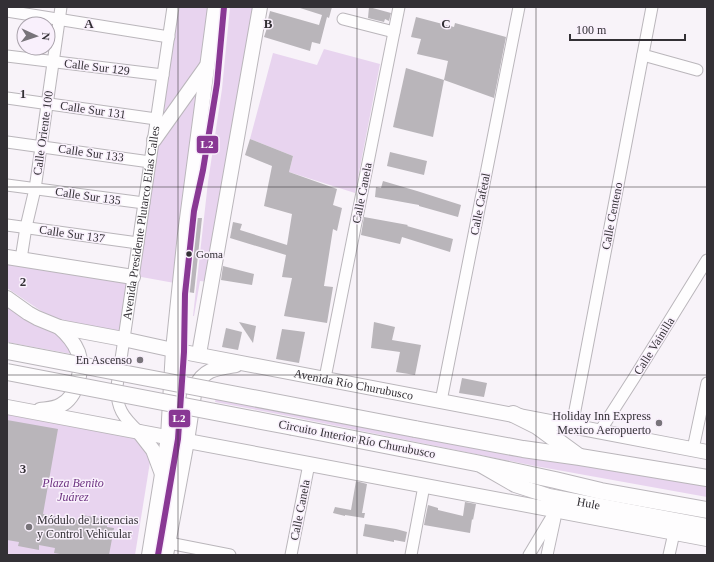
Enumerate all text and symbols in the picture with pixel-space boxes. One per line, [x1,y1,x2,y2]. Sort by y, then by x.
north arrow [16,16,56,56]
text: A [84,16,94,31]
text: B [264,16,273,31]
text: C [441,16,451,31]
scale bar [570,16,685,42]
text: 100 m [576,23,607,37]
text: N [40,32,52,41]
street label: Calle Sur 129 [63,56,131,78]
text: 1 [20,86,26,101]
street label: Calle Oriente 100 [30,90,56,176]
street label: Calle Sur 131 [59,98,127,122]
street label: Avenida Presidente Plutarco Elías Calles [120,125,162,321]
line badge: L2 [196,135,219,154]
text: L2 [201,138,214,150]
street label: Calle Sur 133 [57,141,125,165]
street label: Calle Canela [349,161,375,225]
street label: Calle Cafetal [467,171,493,236]
street label: Calle Centeno [599,181,625,251]
street label: Calle Sur 135 [54,184,122,208]
street label: Calle Sur 137 [38,222,106,246]
place label: Goma [196,248,223,260]
marker: Goma [184,249,194,259]
text: 2 [20,274,26,289]
street label: Calle Vainilla [631,314,678,377]
place label: En Ascenso [76,353,132,367]
marker: En Ascenso [135,355,145,365]
street label: Avenida Río Churubusco [293,366,414,403]
line badge: L2 [168,409,191,428]
place label: Holiday Inn Express Mexico Aeropuerto [552,409,651,437]
text: L2 [173,412,186,424]
street label: Circuito Interior Río Churubusco [277,417,437,461]
marker: Holiday Inn Express Mexico Aeropuerto [654,418,664,428]
text: 3 [20,461,27,476]
park label: Plaza Benito Juárez [41,476,104,504]
street label: Calle Canela [287,478,313,542]
street label: Hule [576,494,601,513]
place label: Módulo de Licencias y Control Vehicular [37,513,139,541]
marker: Módulo de Licencias y Control Vehicular [24,522,34,532]

